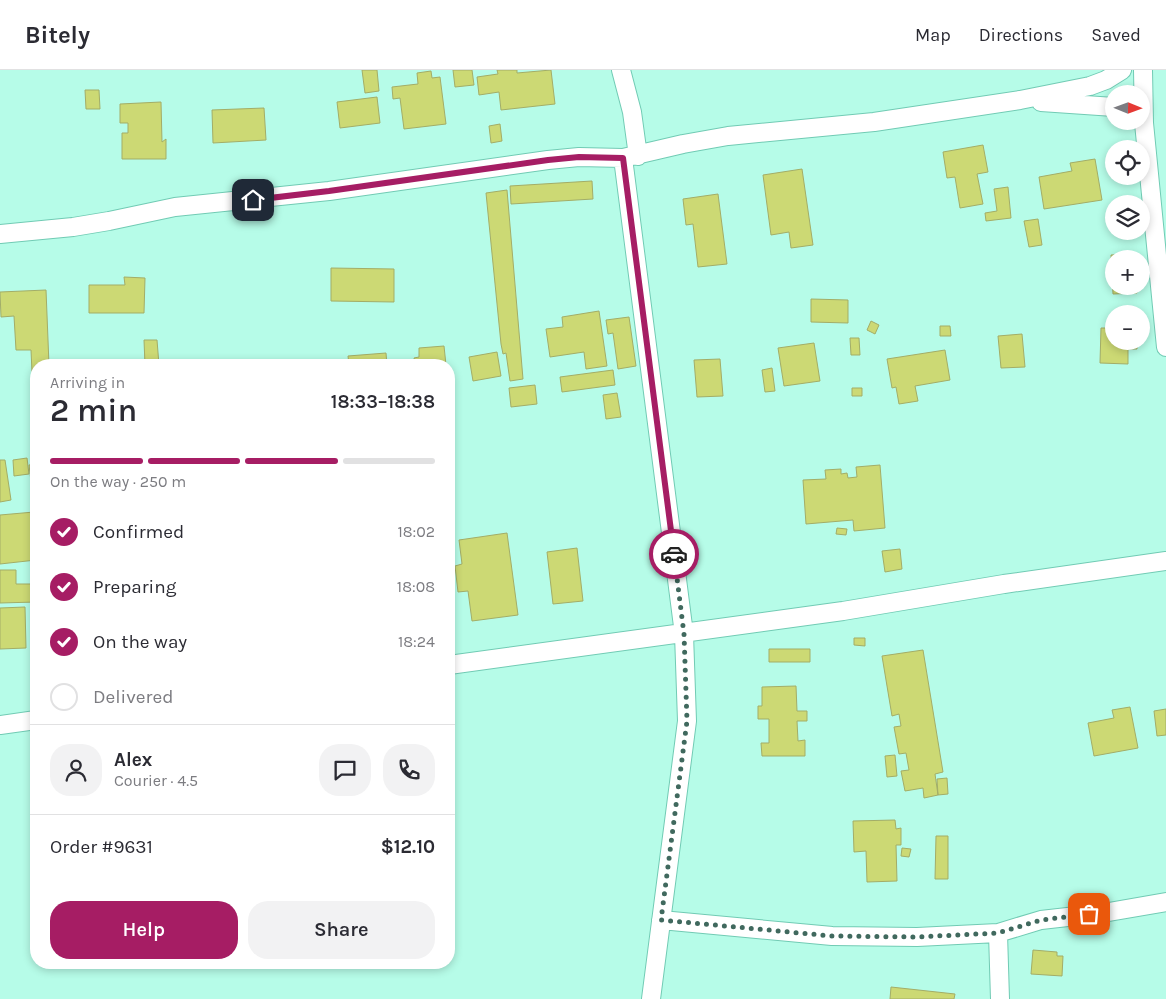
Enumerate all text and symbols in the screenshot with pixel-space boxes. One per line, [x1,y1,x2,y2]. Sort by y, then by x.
text: Bitely [25,21,90,49]
text: Map [915,24,951,46]
text: Directions [979,24,1063,46]
text: Saved [1091,24,1141,46]
north arrow [1105,85,1150,130]
map controls [1105,85,1150,350]
button: locate [1105,140,1150,185]
pin [232,179,274,221]
icon: home [239,186,267,214]
button: layers [1105,195,1150,240]
button: + [1105,250,1150,295]
button: − [1105,305,1150,350]
text: Arriving in [50,373,125,392]
text: 18:33–18:38 [331,391,435,413]
text: 2 min [50,392,137,429]
text: On the way · 250 m [50,472,186,491]
icon: check [50,518,78,546]
text: Confirmed [93,521,184,543]
text: 18:02 [397,522,435,541]
courier [649,529,699,579]
icon: car [660,540,688,568]
icon: check [50,573,78,601]
text: Preparing [93,576,176,598]
text: 18:08 [397,577,435,596]
icon: check [50,628,78,656]
text: On the way [93,631,187,653]
text: 18:24 [398,632,435,651]
text: Delivered [93,686,173,708]
button: person [50,744,102,796]
button: chat [319,744,371,796]
button: phone [383,744,435,796]
text: Alex [114,749,152,771]
text: Courier · 4.5 [114,771,198,790]
text: Order #9631 [50,836,153,858]
text: $12.10 [381,836,435,858]
pin [1068,893,1110,935]
icon: bag [1075,900,1103,928]
button: Help [50,901,238,959]
button: Share [248,901,435,959]

